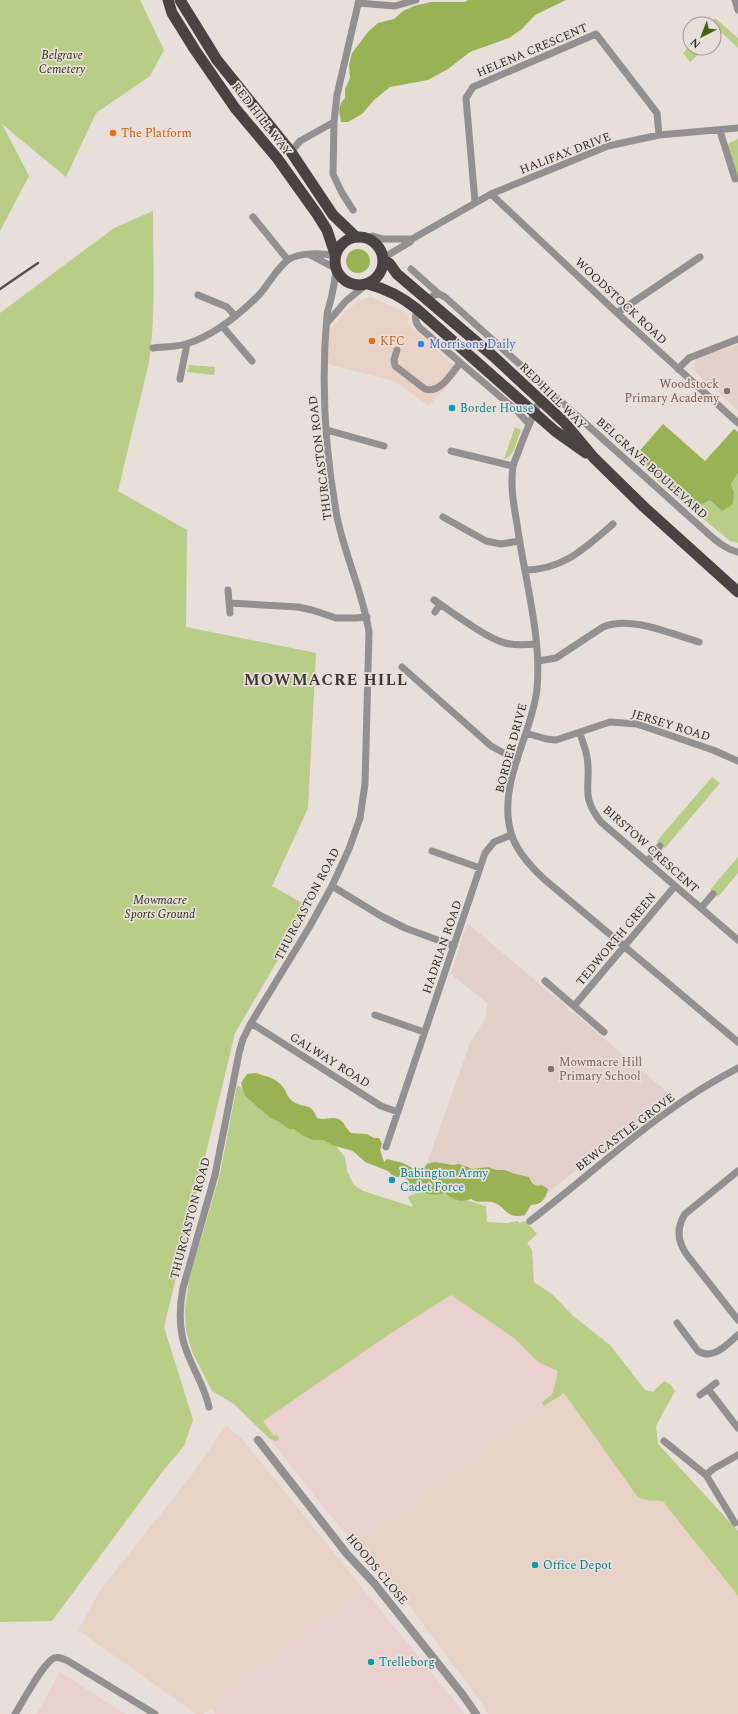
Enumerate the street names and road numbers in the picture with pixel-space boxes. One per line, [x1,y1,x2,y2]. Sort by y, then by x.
street label: HELENA CRESCENT [474,18,591,82]
street label: RED HILL WAY [227,79,297,160]
street label: HALIFAX DRIVE [517,127,614,180]
street label: WOODSTOCK ROAD [570,253,671,349]
street label: RED HILL WAY [515,358,591,435]
street label: THURCASTON ROAD [303,395,338,521]
street label: BELGRAVE BOULEVARD [592,413,712,524]
street label: BORDER DRIVE [490,701,533,795]
street label: JERSEY ROAD [629,704,713,746]
street label: BIRSTOW CRESCENT [598,801,703,898]
street label: THURCASTON ROAD [270,844,345,964]
street label: TEDWORTH GREEN [571,888,661,990]
street label: HADRIAN ROAD [418,898,467,996]
street label: GALWAY ROAD [286,1028,374,1093]
street label: BEWCASTLE GROVE [571,1089,679,1176]
street label: THURCASTON ROAD [165,1155,216,1281]
street label: HOODS CLOSE [341,1529,412,1609]

